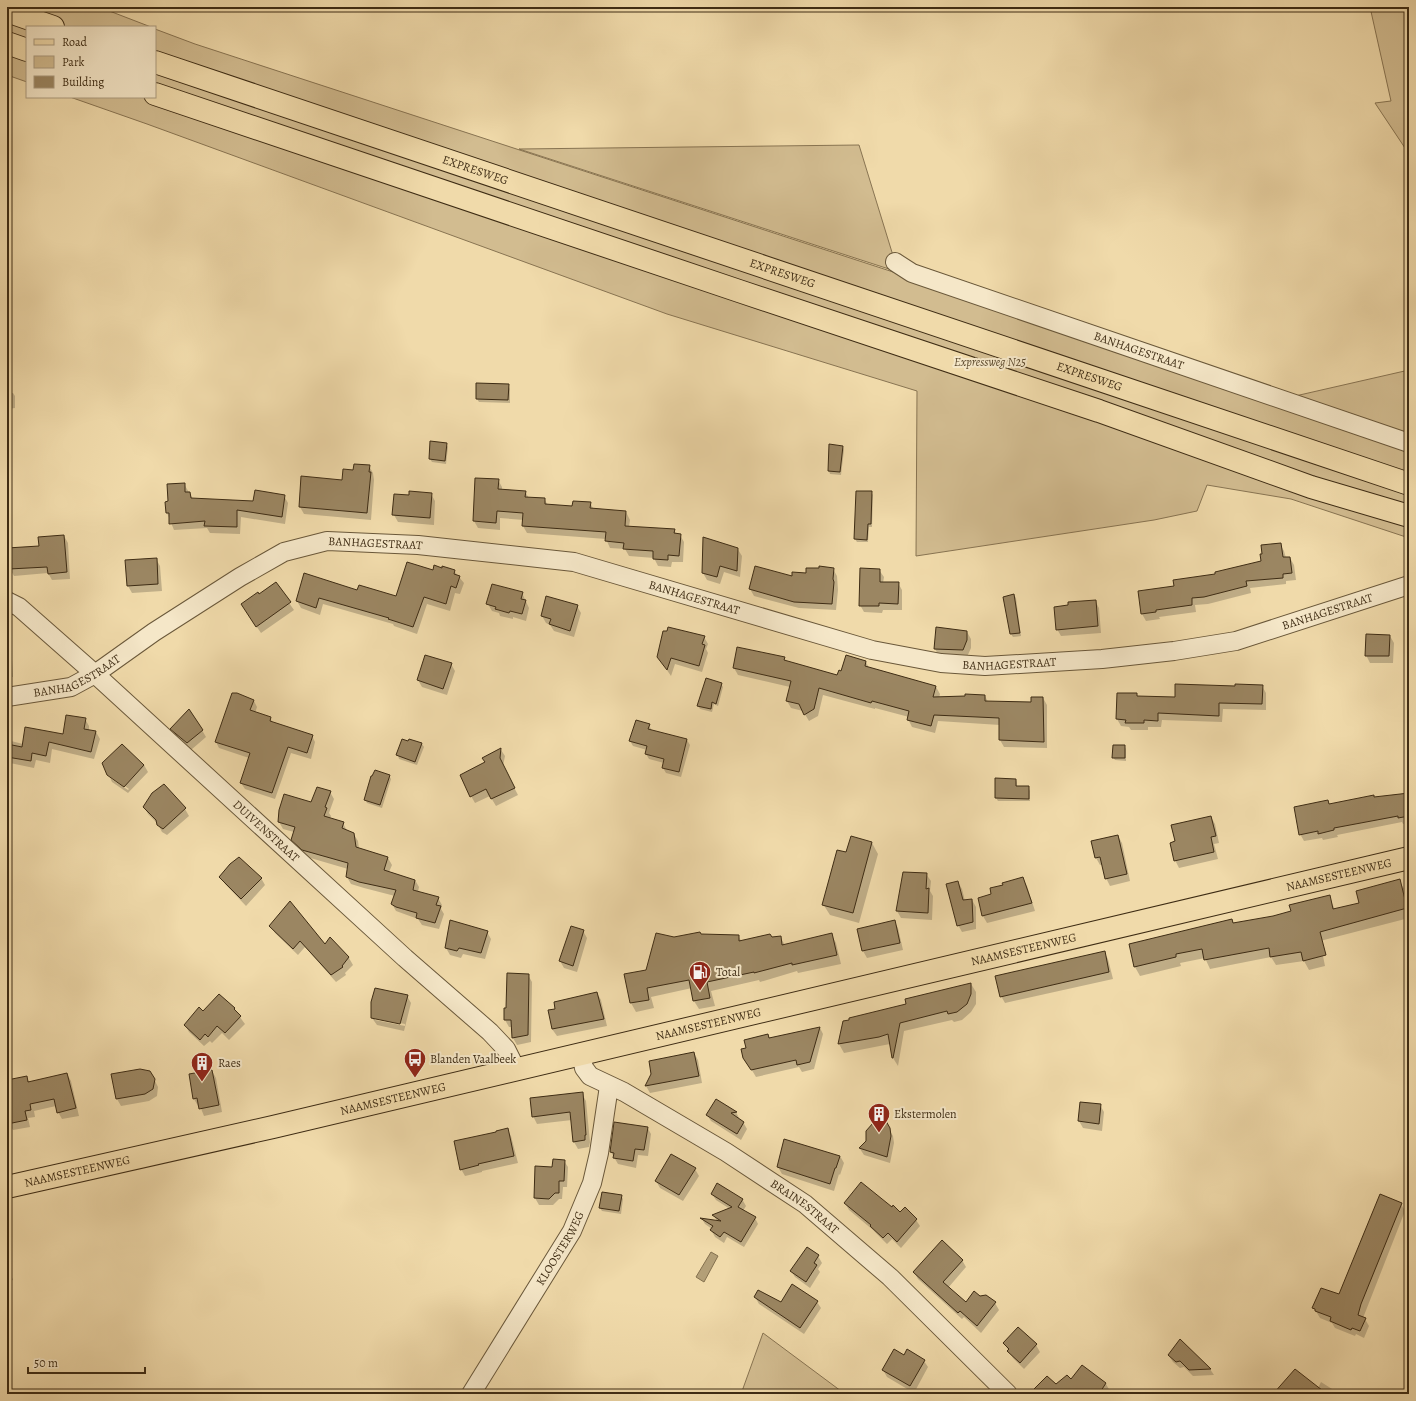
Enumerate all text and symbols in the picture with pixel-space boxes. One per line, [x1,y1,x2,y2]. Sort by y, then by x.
legend [26,26,156,98]
text: Road [62,34,88,50]
text: Park [62,54,85,70]
text: Building [62,74,104,90]
street label: EXPRESWEG [440,151,510,188]
street label: EXPRESWEG [747,255,817,292]
street label: BANHAGESTRAAT [1092,328,1186,374]
park label: Expressweg N25 [954,354,1026,370]
street label: EXPRESWEG [1055,358,1125,395]
street label: BANHAGESTRAAT [328,533,424,553]
street label: BANHAGESTRAAT [647,576,742,619]
street label: BANHAGESTRAAT [1280,589,1375,634]
street label: BANHAGESTRAAT [32,650,124,701]
street label: BANHAGESTRAAT [962,654,1057,674]
street label: DUIVENSTRAAT [230,796,303,866]
street label: NAAMSESTEENWEG [1284,854,1393,895]
street label: NAAMSESTEENWEG [969,929,1078,969]
fuel station icon: Total [687,959,713,992]
place label: Total [716,964,740,980]
street label: NAAMSESTEENWEG [654,1004,763,1044]
bus stop icon: Blanden Vaalbeek [402,1046,428,1079]
building icon: Raes [189,1050,215,1083]
place label: Blanden Vaalbeek [430,1051,516,1067]
place label: Raes [218,1055,241,1071]
street label: NAAMSESTEENWEG [339,1078,447,1119]
building icon: Ekstermolen [866,1101,892,1134]
place label: Ekstermolen [894,1106,957,1122]
street label: NAAMSESTEENWEG [23,1151,132,1191]
street label: BRAINESTRAAT [767,1175,843,1238]
street label: KLOOSTERWEG [532,1209,587,1288]
scale bar [28,1349,145,1375]
text: 50 m [34,1355,58,1371]

